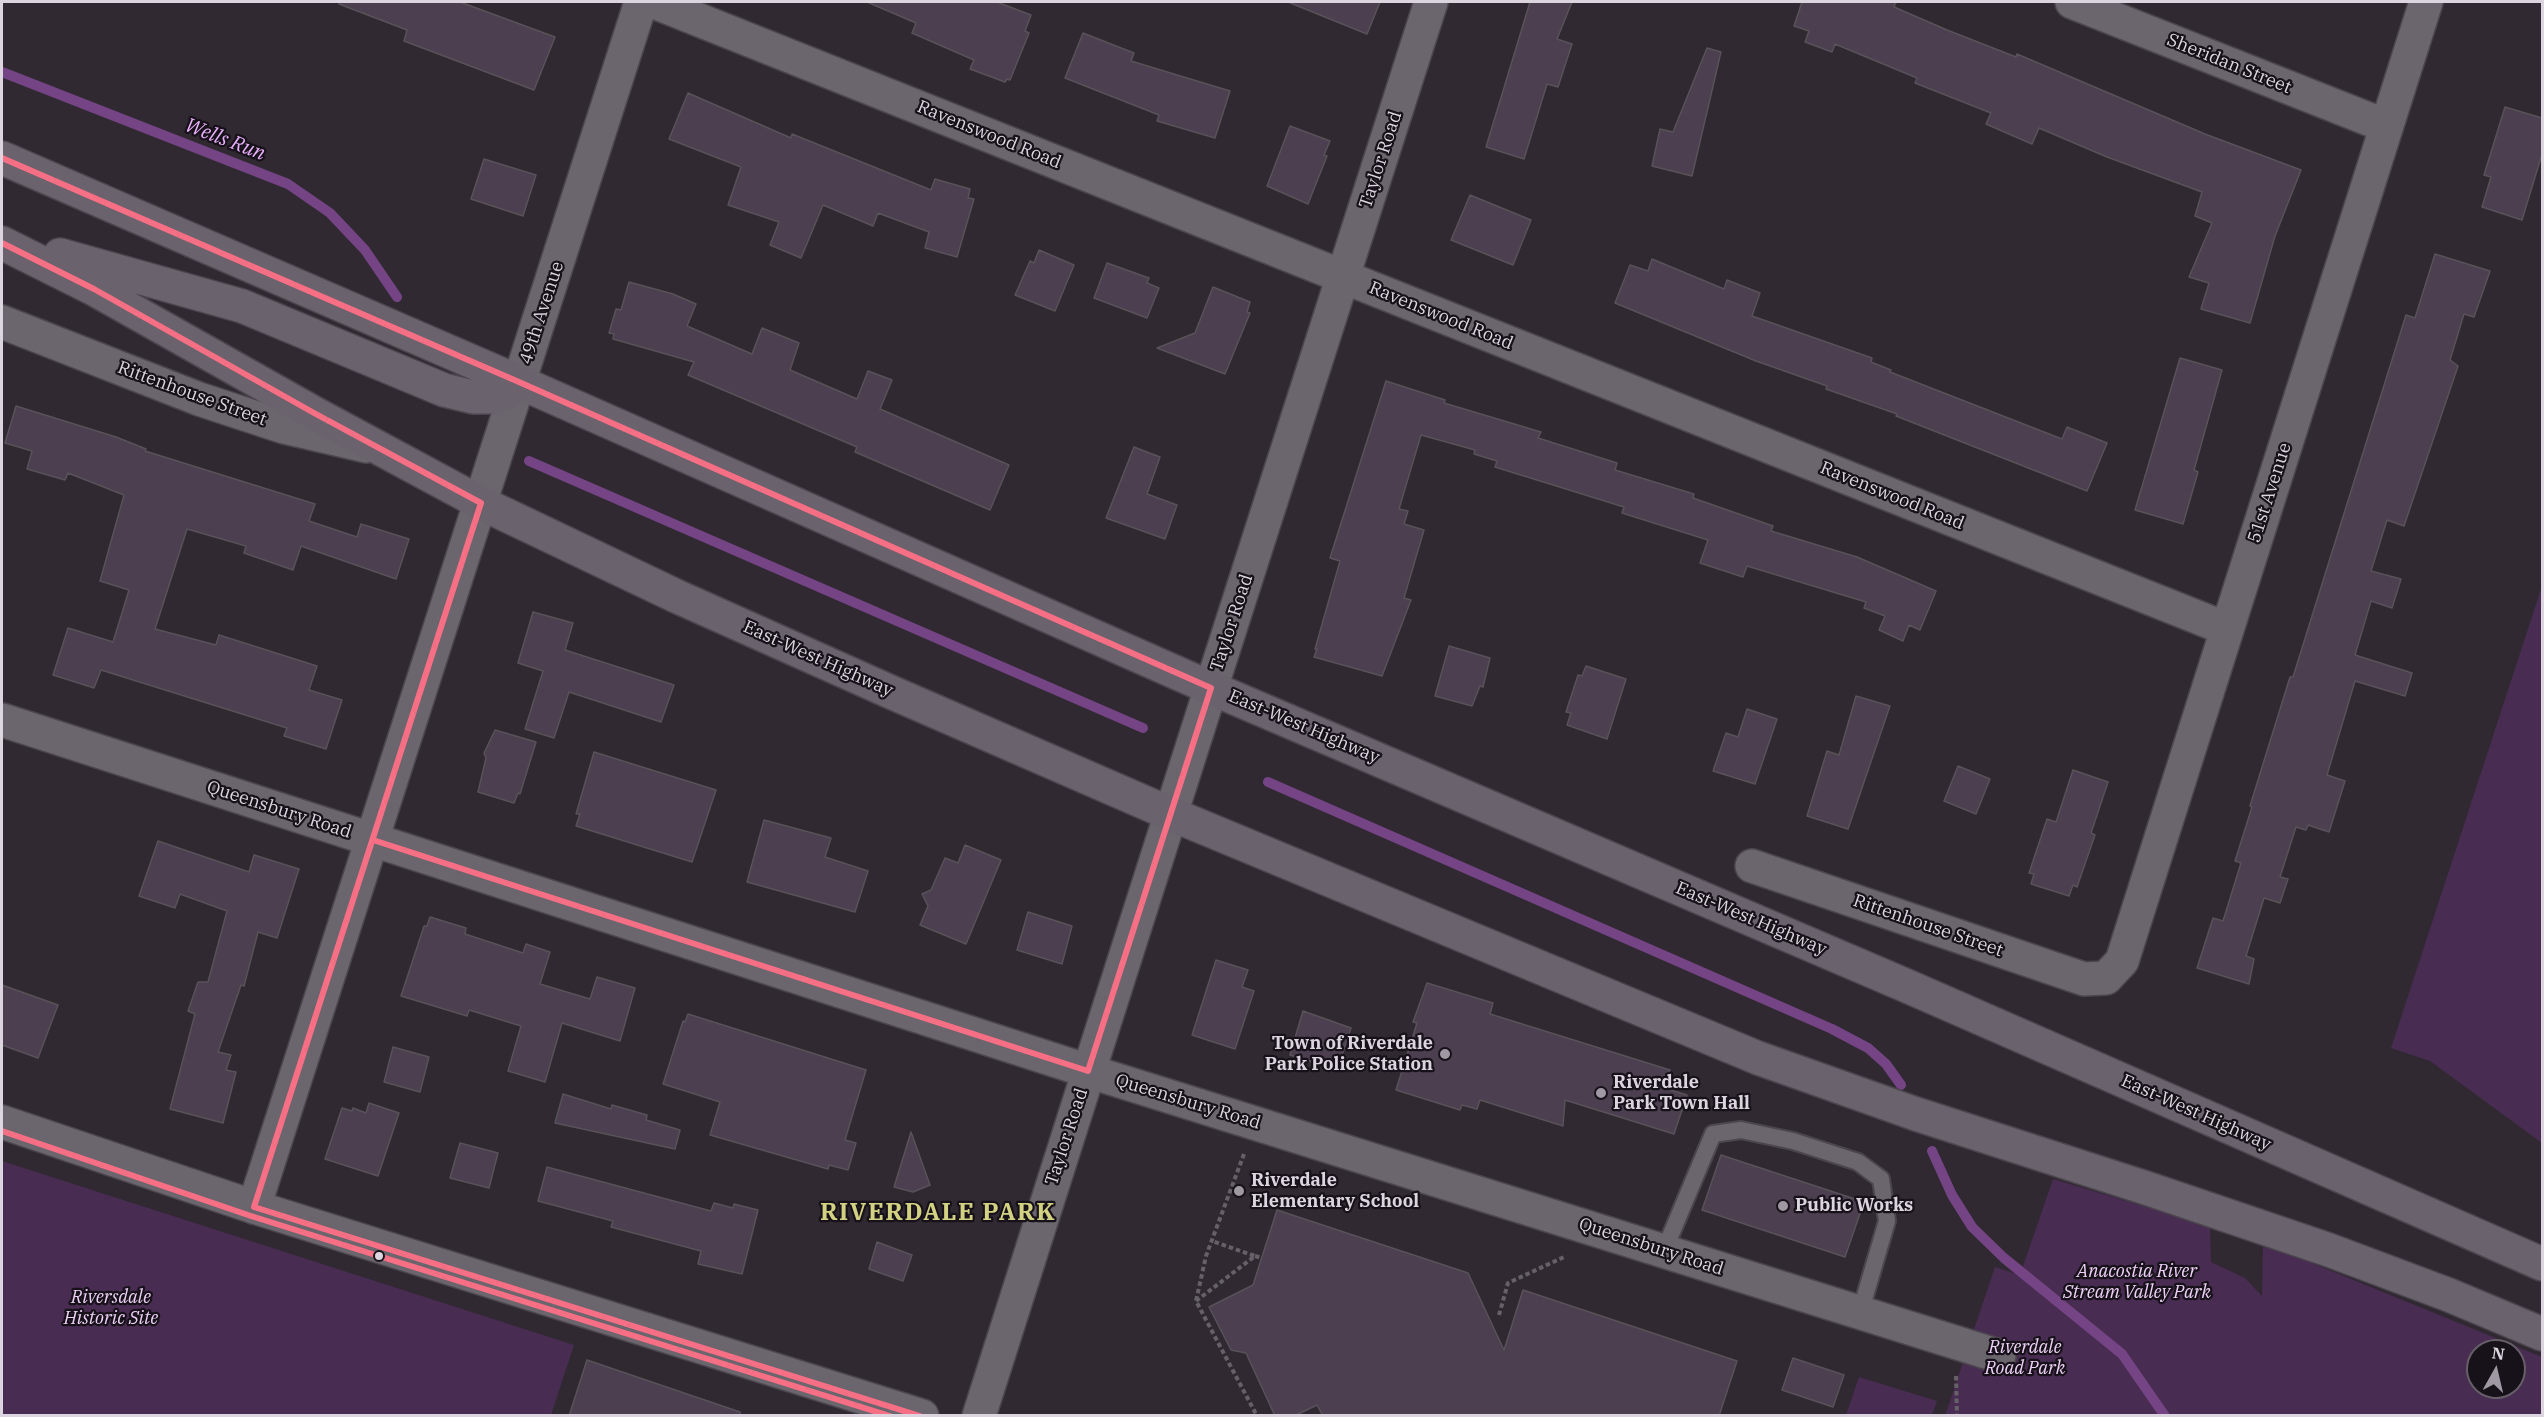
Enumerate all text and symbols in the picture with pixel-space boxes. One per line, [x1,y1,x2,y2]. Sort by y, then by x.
street label: Sheridan Street [2164,29,2294,99]
street label: Ravenswood Road [914,96,1064,174]
street label: Taylor Road [1355,109,1407,211]
water label: Wells Run [182,114,268,166]
street label: 49th Avenue [515,259,569,367]
street label: Ravenswood Road [1366,277,1516,355]
street label: Rittenhouse Street [114,357,270,431]
street label: 51st Avenue [2244,440,2296,546]
street label: Ravenswood Road [1817,457,1967,535]
street label: Taylor Road [1206,572,1258,674]
street label: East-West Highway [740,616,896,702]
street label: East-West Highway [1225,685,1383,769]
street label: Queensbury Road [204,776,354,844]
street label: East-West Highway [1672,877,1830,961]
street label: Rittenhouse Street [1850,890,2006,962]
place label: Town of Riverdale Park Police Station [1265,1033,1433,1076]
marker: Town of Riverdale Park Police Station [1438,1047,1452,1061]
street label: Queensbury Road [1113,1070,1263,1134]
street label: East-West Highway [2118,1070,2274,1156]
place label: Riverdale Park Town Hall [1613,1072,1750,1114]
street label: Taylor Road [1041,1086,1093,1188]
marker: Riverdale Park Town Hall [1594,1086,1608,1100]
place label: Riverdale Elementary School [1251,1170,1419,1212]
marker: Riverdale Elementary School [1232,1184,1246,1198]
place label: Public Works [1795,1195,1913,1217]
district label: RIVERDALE PARK [820,1199,1056,1227]
marker: Public Works [1776,1199,1790,1213]
street label: Queensbury Road [1576,1213,1726,1281]
unlabelled marker [373,1250,385,1262]
park label: Anacostia River Stream Valley Park [2063,1261,2211,1304]
park label: Riversdale Historic Site [64,1287,158,1330]
park label: Riverdale Road Park [1985,1337,2065,1380]
north arrow [2466,1339,2526,1399]
text: N [2491,1342,2506,1364]

